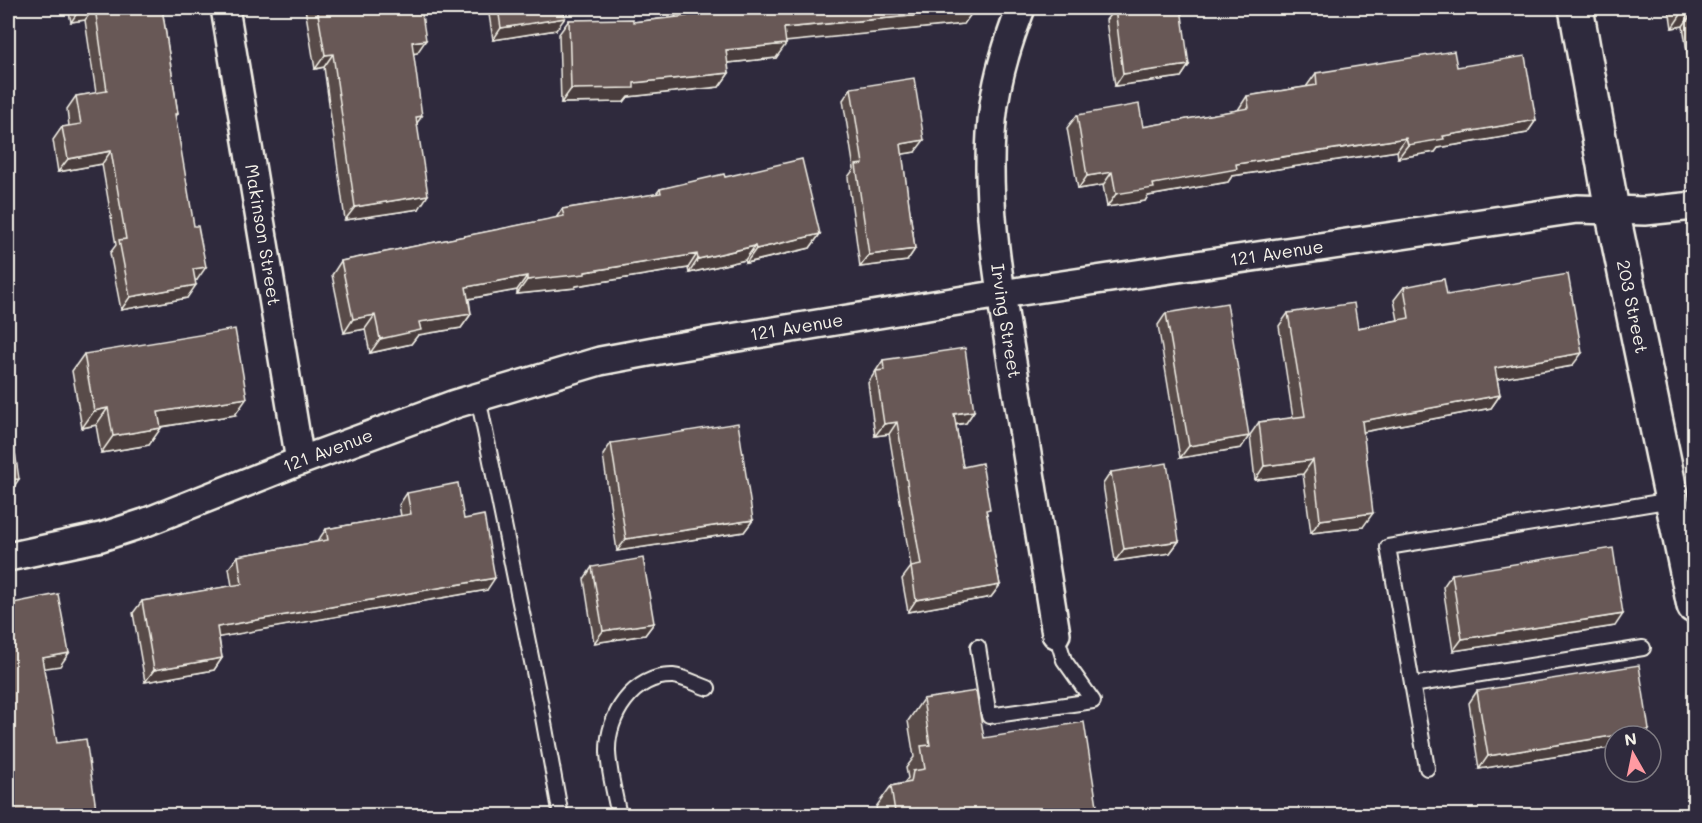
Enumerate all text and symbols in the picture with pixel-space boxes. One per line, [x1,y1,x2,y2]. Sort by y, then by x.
street label: Makinson Street [240,162,287,307]
street label: 121 Avenue [1228,234,1325,271]
street label: 203 Street [1612,258,1654,355]
street label: Irving Street [986,262,1028,380]
street label: 121 Avenue [748,307,845,346]
street label: 121 Avenue [279,422,376,478]
north arrow [1603,724,1663,784]
text: N [1623,727,1638,750]

